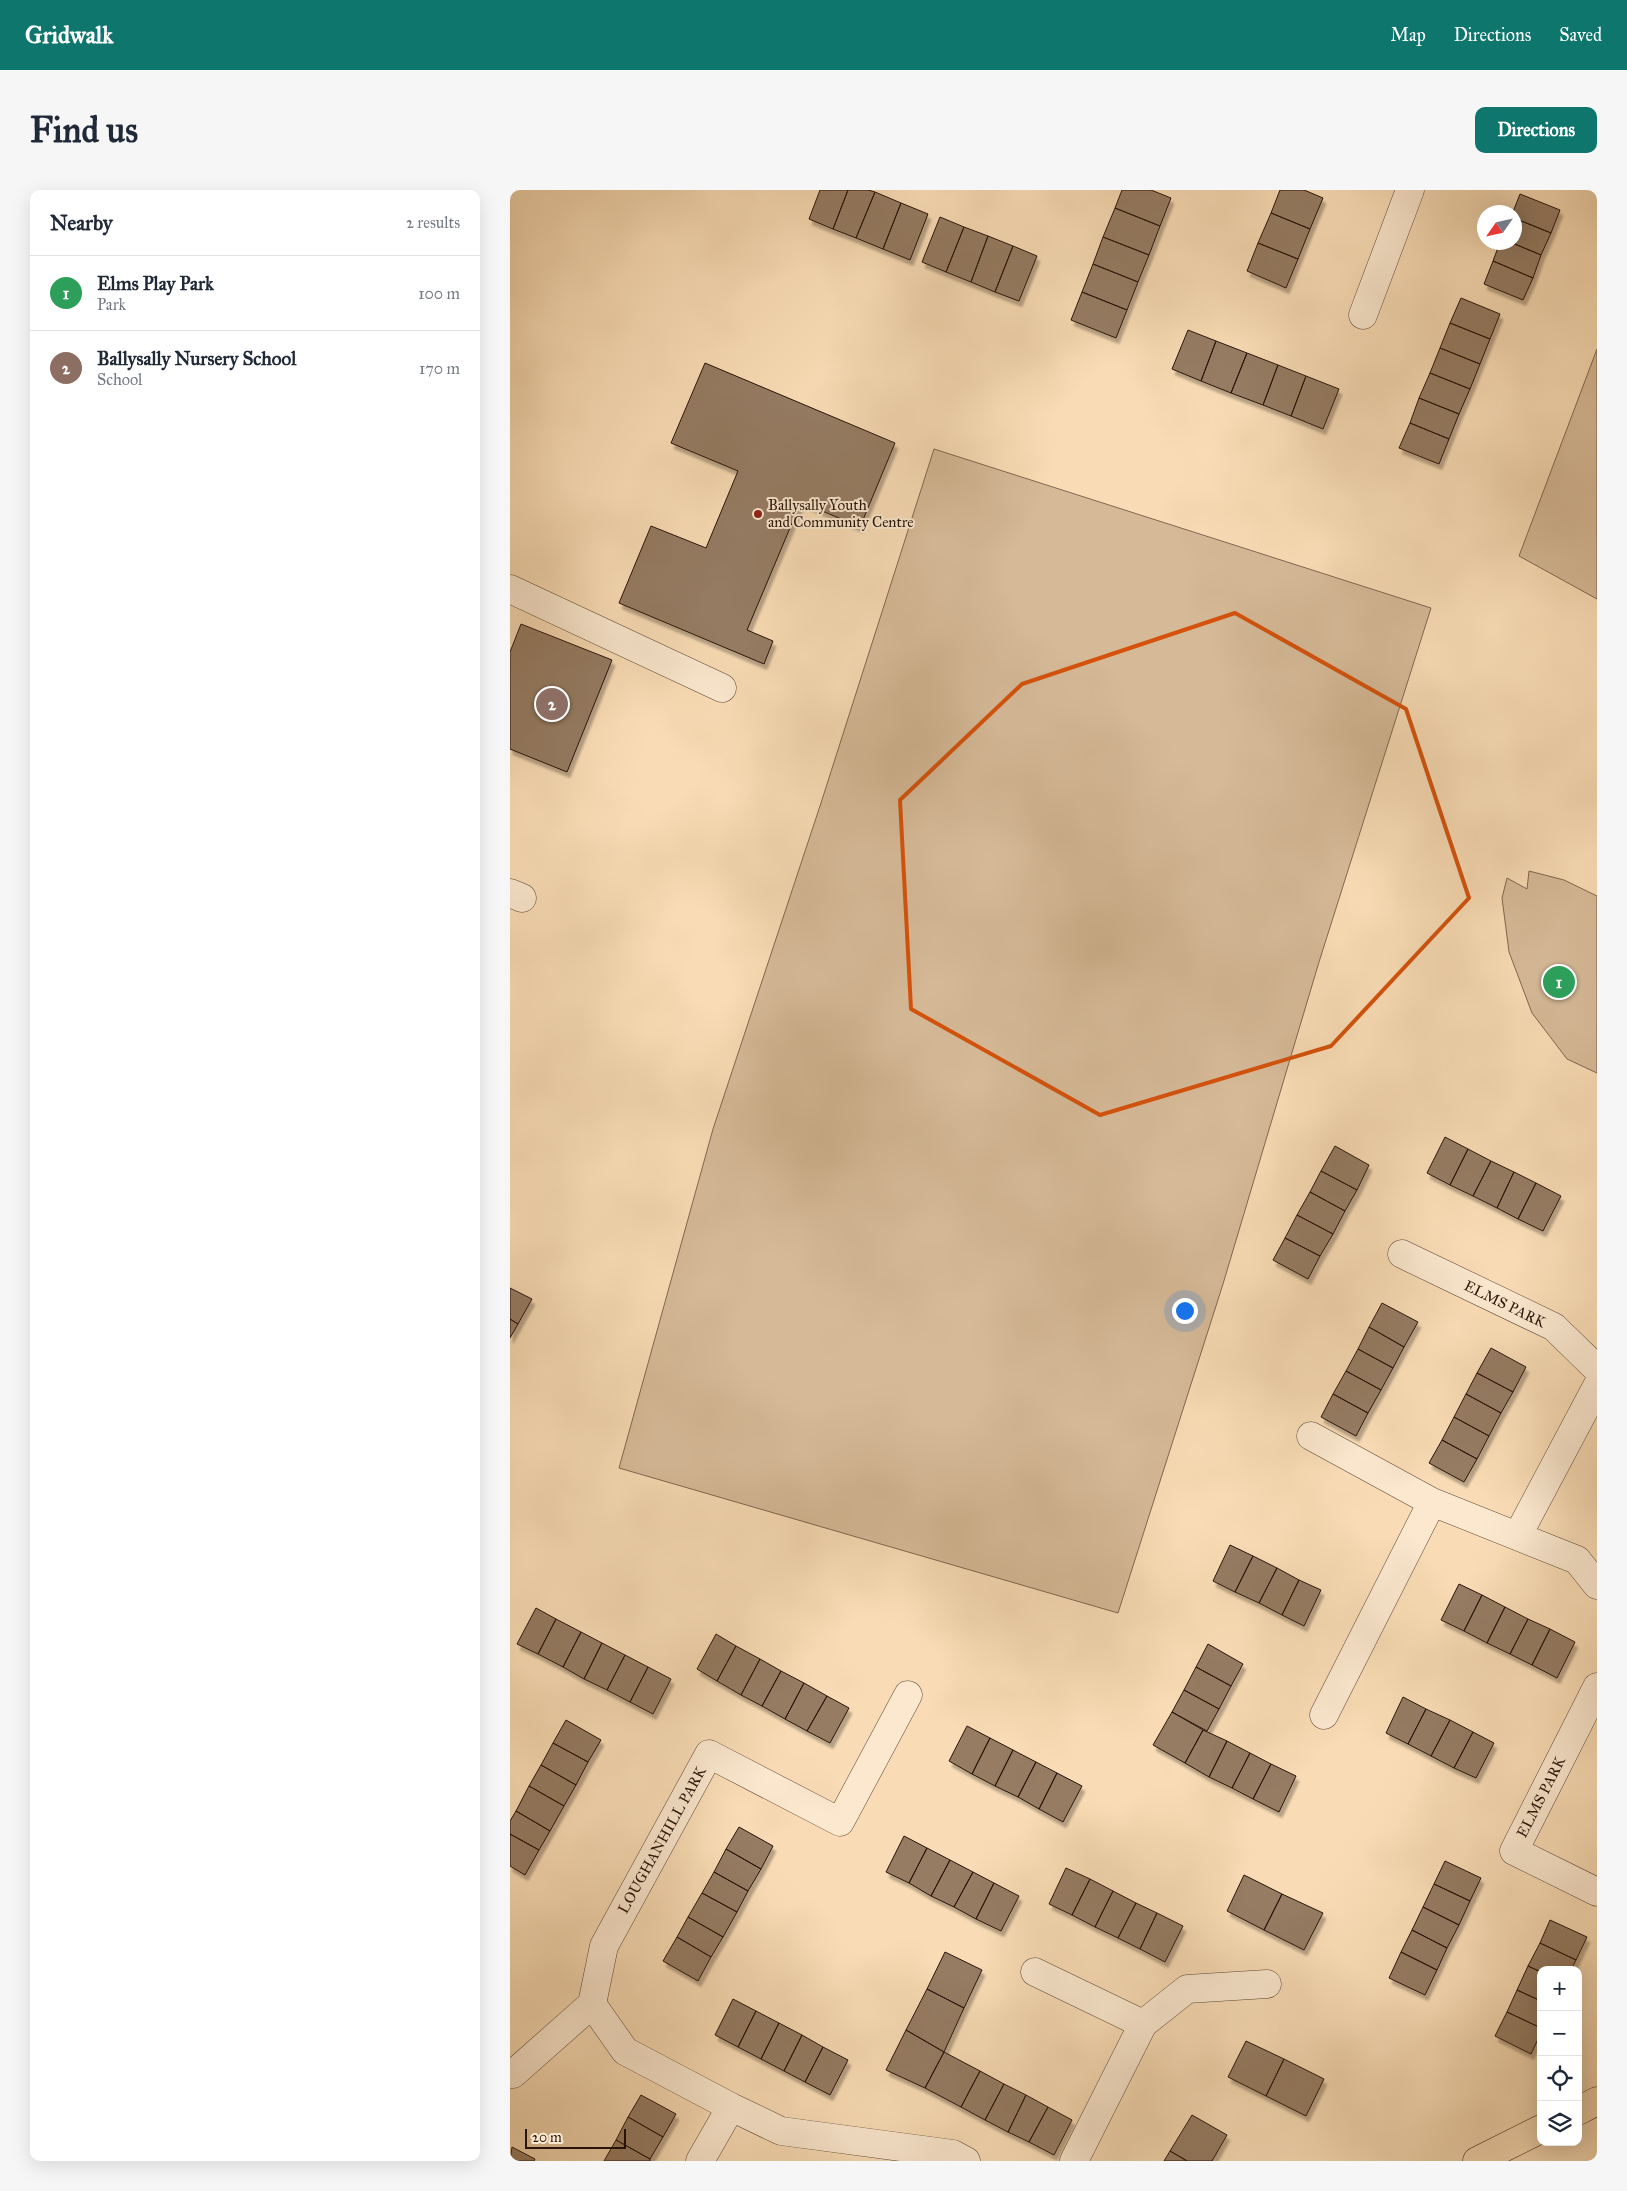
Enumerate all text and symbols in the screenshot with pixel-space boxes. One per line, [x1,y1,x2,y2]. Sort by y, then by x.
text: Gridwalk [25,20,113,50]
text: Map [1390,24,1426,46]
text: Directions [1454,24,1531,46]
text: Saved [1559,24,1602,46]
button: Directions [1475,107,1597,153]
text: Find us [30,109,138,152]
north arrow [1477,205,1522,250]
text: Nearby [50,210,113,236]
text: 2 results [406,213,460,232]
text: Elms Play Park [97,272,214,295]
text: 1 [63,284,69,303]
text: 100 m [418,284,460,303]
text: Park [97,295,126,314]
text: Ballysally Nursery School [97,347,296,370]
text: 2 [62,359,70,378]
text: 170 m [419,359,460,378]
text: School [97,370,142,389]
place label: Ballysally Youth and Community Centre [768,496,914,531]
marker: Ballysally Youth and Community Centre [752,508,764,520]
pin: 2 [536,685,568,723]
pin: 1 [1543,963,1575,1001]
street label: ELMS PARK [1461,1276,1549,1332]
your location [1172,1298,1198,1324]
street label: ELMS PARK [1513,1753,1569,1841]
street label: LOUGHANHILL PARK [614,1763,710,1917]
map controls [1537,1966,1582,2146]
button: + [1537,1966,1582,2011]
button: − [1537,2011,1582,2056]
button: locate [1537,2056,1582,2101]
button: layers [1537,2101,1582,2146]
scale bar [525,2126,626,2149]
text: 20 m [532,2129,562,2146]

